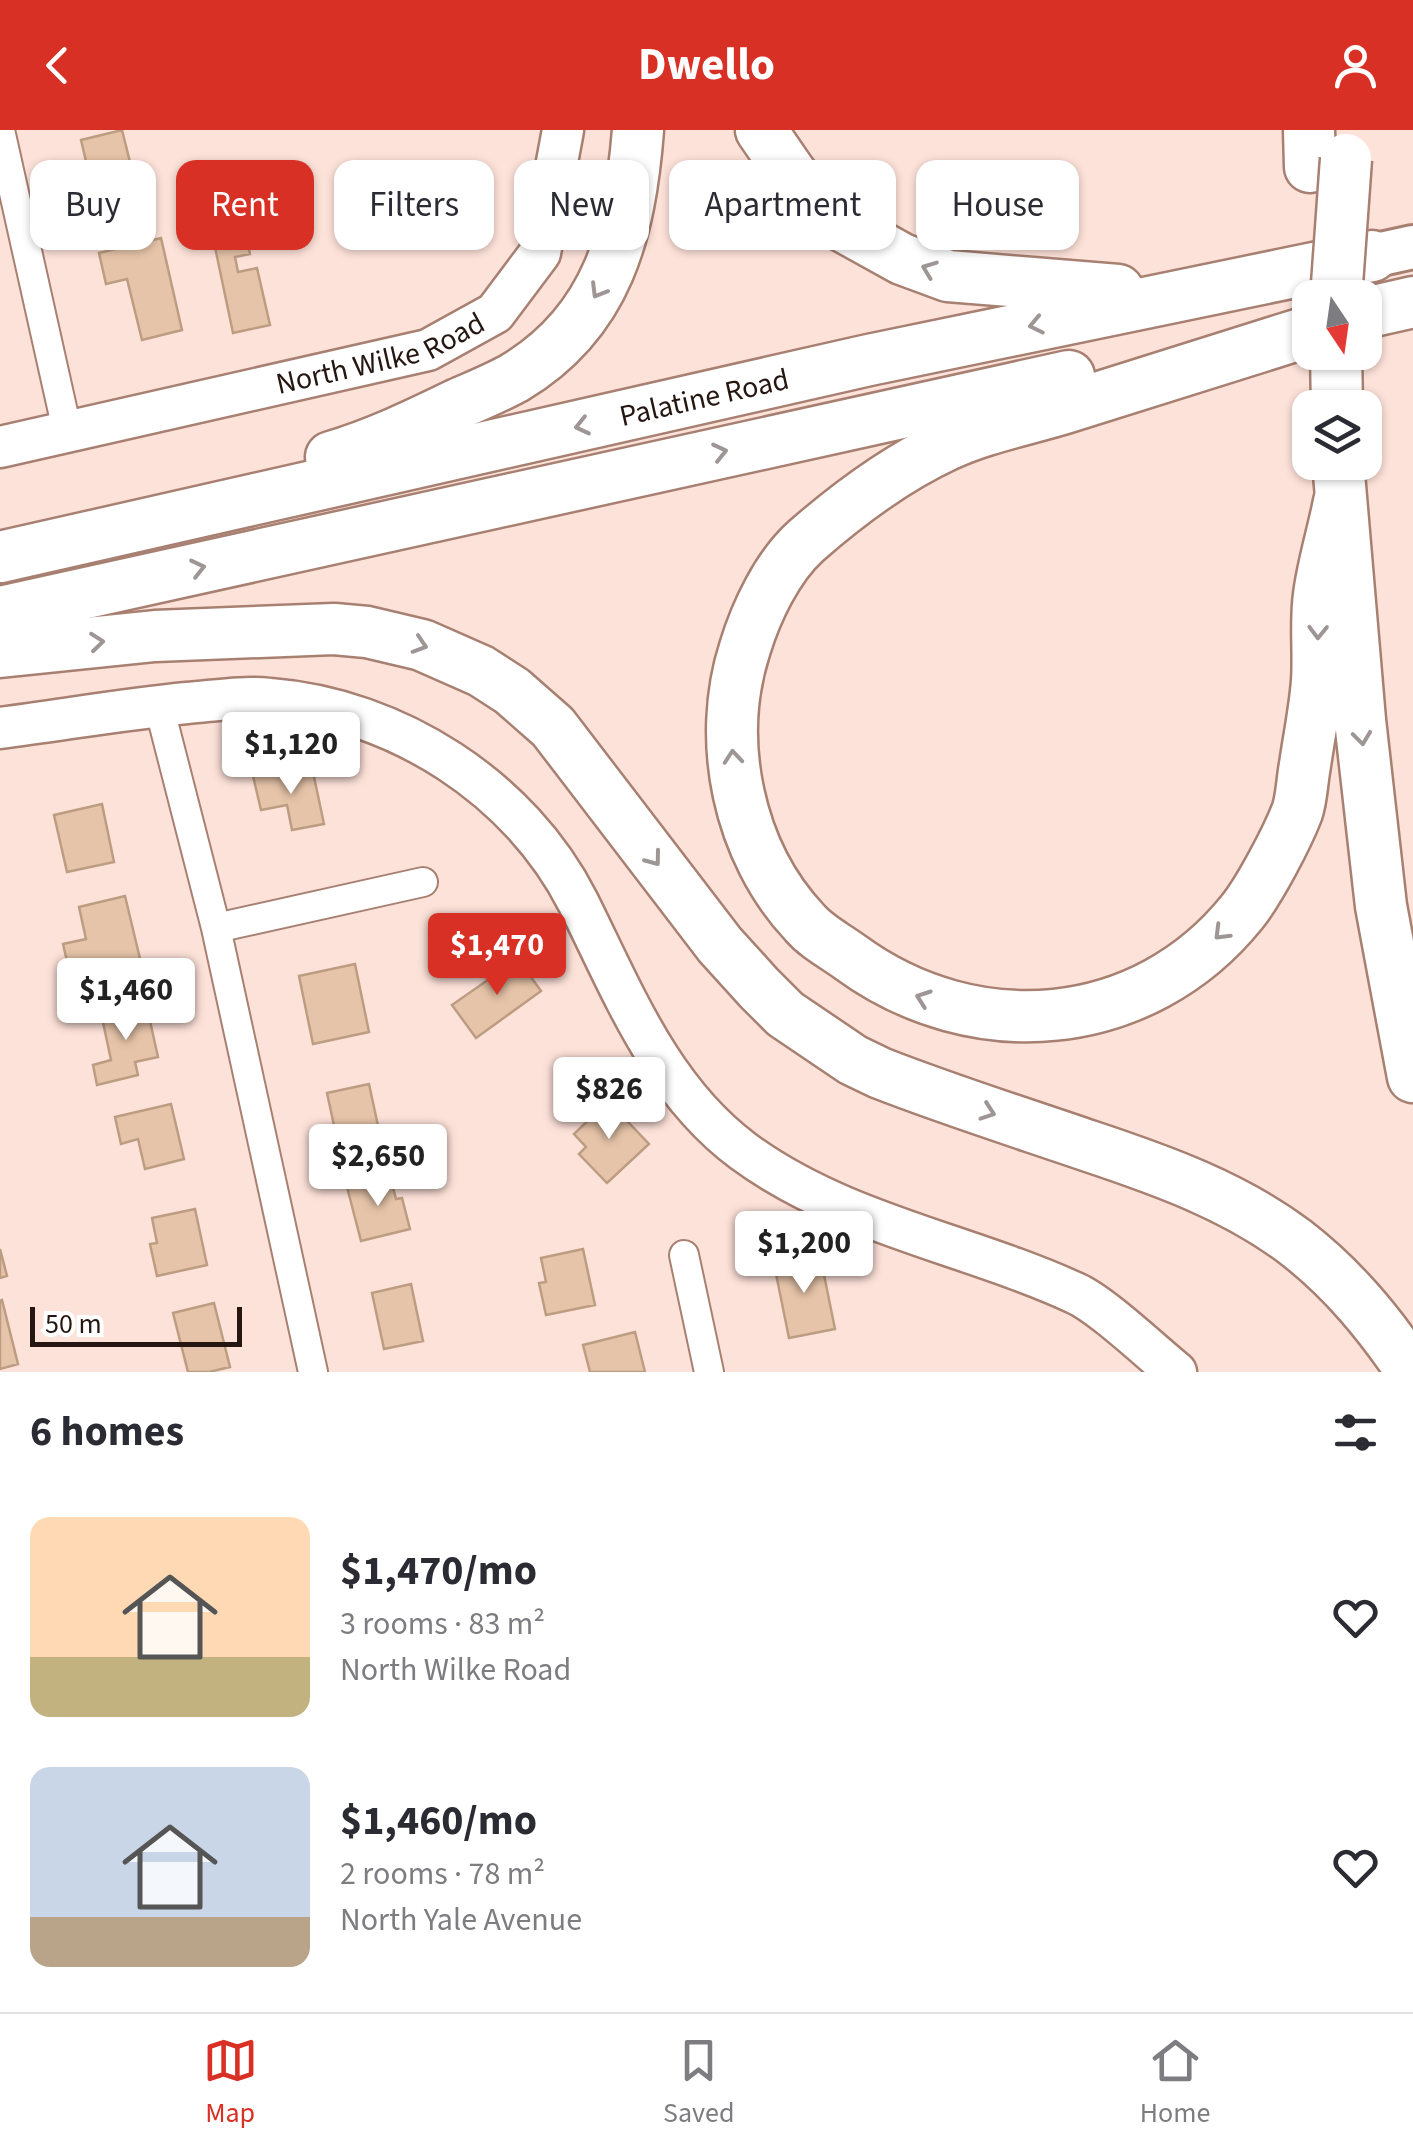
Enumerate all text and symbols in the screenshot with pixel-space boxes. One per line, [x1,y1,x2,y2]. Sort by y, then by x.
text: Dwello [638,33,775,97]
icon: back [30,38,85,93]
icon: person [1328,38,1383,93]
chip: Buy [30,160,156,250]
chip: Rent [176,160,314,250]
chip: Filters [334,160,494,250]
chip: New [514,160,649,250]
chip: Apartment [669,160,896,250]
chip: House [916,160,1079,250]
one-way arrow [921,261,938,281]
one-way arrow [591,280,610,298]
north arrow [1292,280,1382,370]
map controls [1292,280,1382,480]
street label: North Wilke Road [272,302,493,406]
one-way arrow [1028,314,1045,335]
street label: Palatine Road [615,358,793,438]
button: layers [1292,390,1382,480]
one-way arrow [574,414,591,435]
one-way arrow [711,443,728,464]
one-way arrow [189,559,206,580]
one-way arrow [1307,626,1329,641]
one-way arrow [89,632,105,653]
one-way arrow [410,634,427,654]
pin: $1,120 [210,712,372,797]
text: $1,120 [244,721,338,767]
one-way arrow [1351,730,1372,747]
one-way arrow [723,748,744,764]
one-way arrow [643,848,660,866]
pin: $1,470 [416,913,578,998]
one-way arrow [1215,921,1233,939]
text: $1,470 [450,922,544,968]
pin: $1,460 [45,958,207,1043]
text: $1,460 [79,967,173,1013]
one-way arrow [915,989,932,1009]
pin: $826 [550,1057,668,1142]
text: $826 [575,1066,643,1112]
one-way arrow [979,1100,996,1120]
pin: $2,650 [297,1124,459,1209]
text: $2,650 [331,1133,425,1179]
pin: $1,200 [723,1211,885,1296]
text: $1,200 [757,1220,851,1266]
scale bar [30,1302,242,1346]
text: 50 m [45,1304,102,1344]
text: 6 homes [30,1402,184,1462]
icon: filters [1328,1405,1383,1460]
text: $1,470/mo [340,1541,537,1601]
icon: home [110,1557,230,1677]
icon: heart [1328,1590,1383,1645]
text: 3 rooms · 83 m² [340,1601,545,1647]
text: North Wilke Road [340,1647,571,1693]
text: $1,460/mo [340,1791,537,1851]
icon: home [110,1807,230,1927]
icon: heart [1328,1840,1383,1895]
text: 2 rooms · 78 m² [340,1851,545,1897]
text: North Yale Avenue [340,1897,582,1943]
tab: Map [203,2033,258,2133]
tab: Saved [663,2033,734,2133]
tab: Home [1140,2033,1210,2133]

